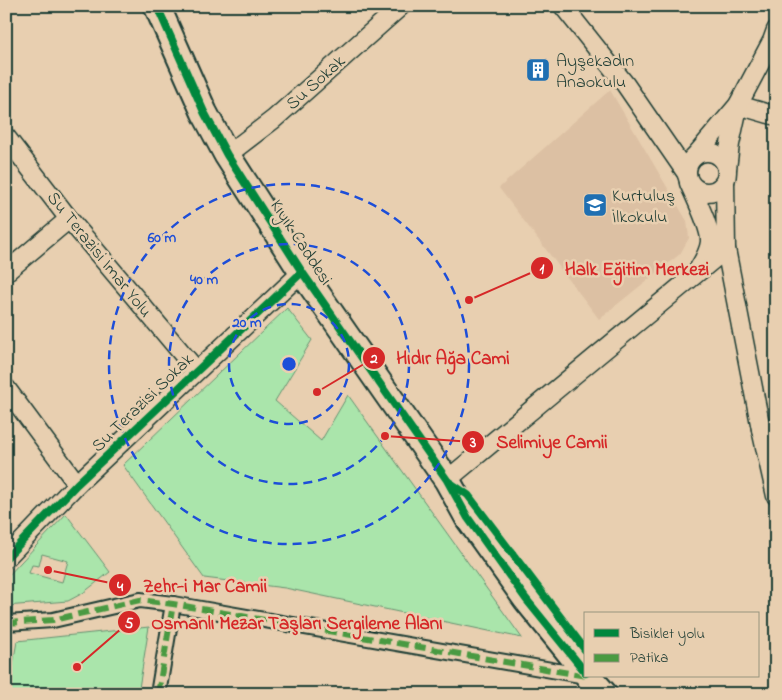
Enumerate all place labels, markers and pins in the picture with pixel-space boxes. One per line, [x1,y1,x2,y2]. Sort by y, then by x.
place label: Ayşekadın Anaokulu [556,49,634,96]
building icon: Ayşekadın Anaokulu [525,57,551,83]
place label: Kurtuluş İlkokulu [612,184,675,231]
school or university icon: Kurtuluş İlkokulu [582,192,608,218]
callout: Halk Eğitim Merkezi [530,251,719,285]
callout: Hıdır Ağa Cami [362,341,520,375]
centre of rings [280,355,298,373]
callout: Selimiye Camii [461,425,617,459]
callout: Zehr-i Mar Camii [108,568,277,602]
callout: Osmanlı Mezar Taşları Sergileme Alanı [116,605,452,639]

